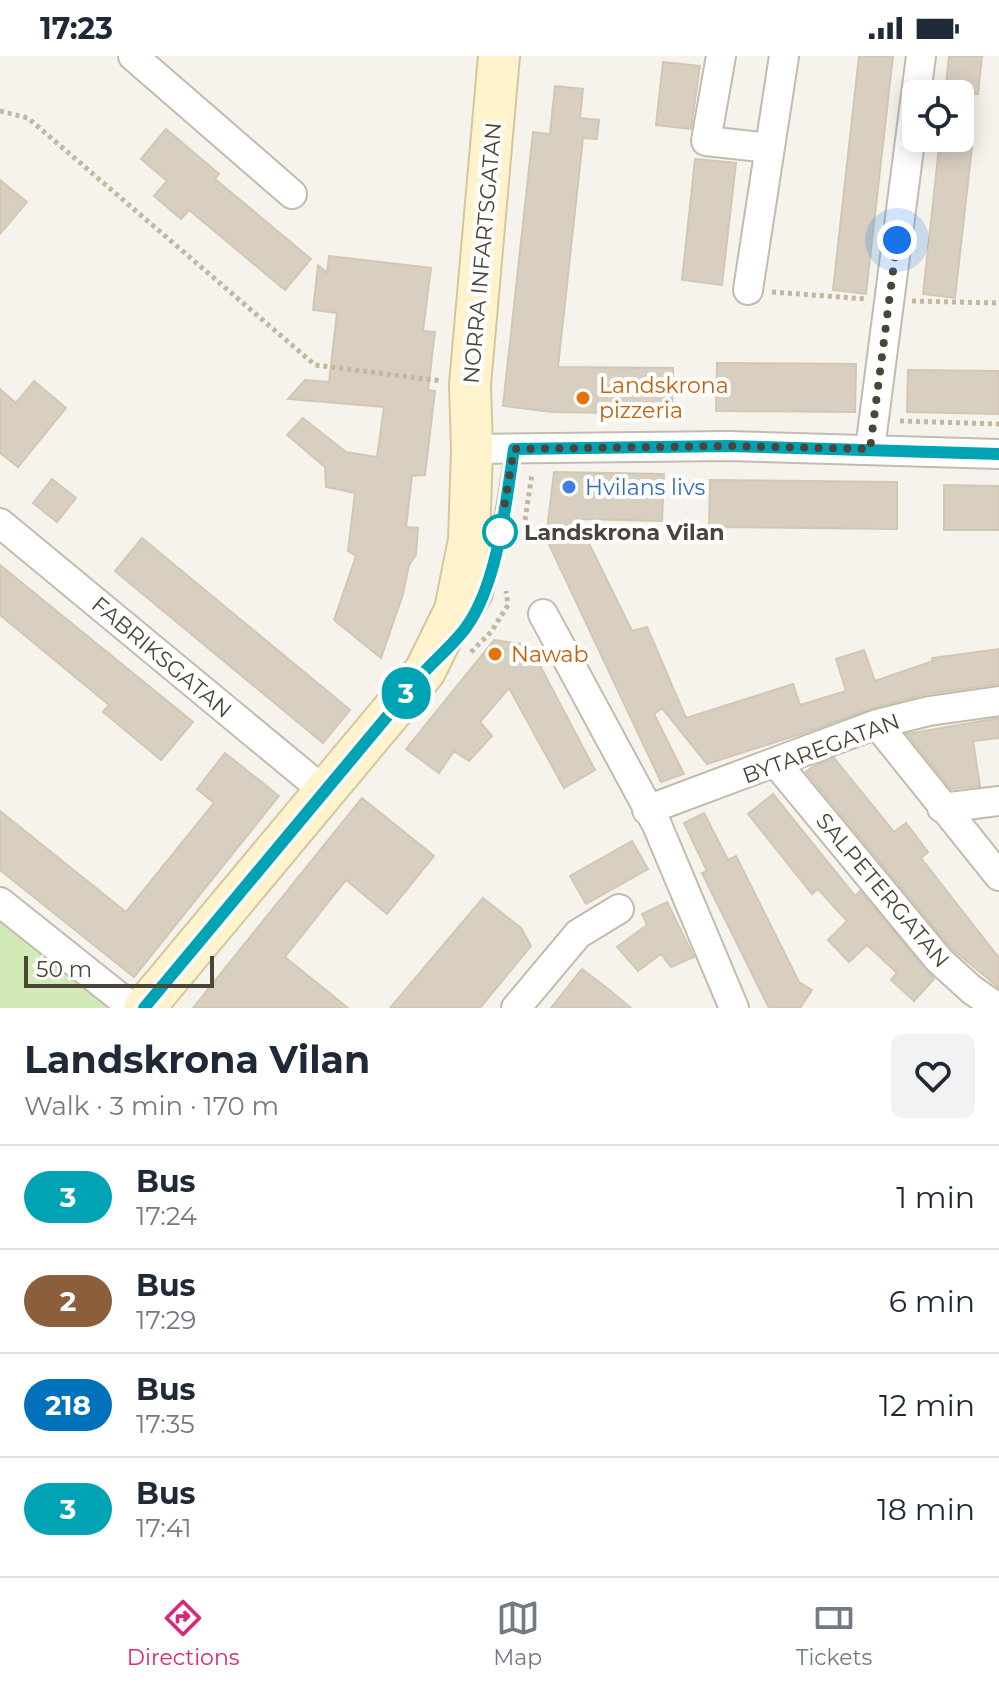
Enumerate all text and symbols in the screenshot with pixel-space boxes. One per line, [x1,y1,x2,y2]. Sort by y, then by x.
text: 17:23 [40,10,113,47]
map controls [902,80,974,152]
button: locate [902,80,974,152]
street label: NORRA INFARTSGATAN [458,121,507,385]
your location [877,220,917,260]
place label: Landskrona pizzeria [599,372,729,424]
marker: Landskrona pizzeria [574,389,592,407]
place label: Hvilans livs [585,474,706,501]
marker: Hvilans livs [560,478,578,496]
marker: Landskrona Vilan [483,515,517,549]
place label: Landskrona Vilan [524,519,725,546]
street label: FABRIKSGATAN [86,591,237,724]
place label: Nawab [511,641,588,668]
marker: Nawab [486,645,504,663]
line badge: 3 [380,667,432,719]
text: 3 [398,676,414,710]
street label: BYTAREGATAN [739,708,903,789]
street label: SALPETERGATAN [810,808,955,973]
scale bar [24,952,214,988]
text: 50 m [36,956,92,983]
button: heart [891,1034,975,1118]
text: Landskrona Vilan [24,1036,370,1083]
text: Walk · 3 min · 170 m [24,1090,279,1122]
text: Bus [136,1163,196,1200]
text: 1 min [896,1179,975,1216]
text: 3 [60,1180,76,1214]
text: 17:24 [136,1200,197,1232]
text: Bus [136,1267,196,1304]
text: 6 min [889,1283,975,1320]
text: 2 [60,1284,76,1318]
text: 17:29 [136,1304,196,1336]
text: Bus [136,1371,196,1408]
text: 12 min [879,1387,975,1424]
text: 218 [45,1388,91,1422]
text: 17:35 [136,1408,195,1440]
text: Bus [136,1475,196,1512]
text: 18 min [877,1491,975,1528]
text: 3 [60,1492,76,1526]
text: 17:41 [136,1512,192,1544]
tab: Directions [127,1596,240,1671]
tab: Map [493,1596,542,1671]
tab: Tickets [796,1596,872,1671]

